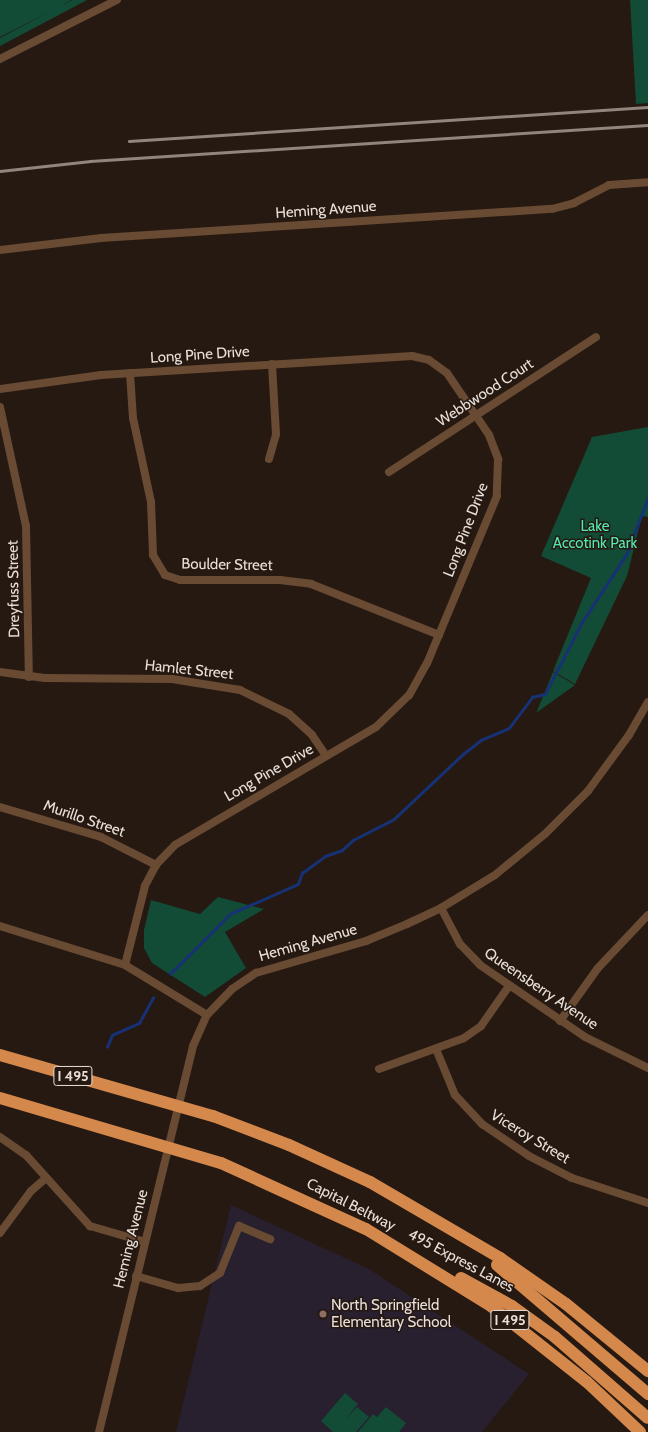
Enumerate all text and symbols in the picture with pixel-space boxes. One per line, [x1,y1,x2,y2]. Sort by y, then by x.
street label: Heming Avenue [275,197,377,223]
street label: Long Pine Drive [150,343,250,367]
street label: Webbwood Court [433,355,537,431]
street label: Long Pine Drive [440,480,492,580]
park label: Lake Accotink Park [553,517,637,552]
street label: Dreyfuss Street [4,540,24,638]
street label: Boulder Street [181,555,273,575]
street label: Hamlet Street [144,656,234,684]
street label: Long Pine Drive [221,740,317,806]
street label: Murillo Street [41,797,127,841]
street label: Heming Avenue [257,920,359,966]
street label: Queensberry Avenue [481,944,601,1034]
road number: I 495 [53,1064,93,1088]
street label: Viceroy Street [487,1106,573,1168]
street label: Capital Beltway [303,1175,399,1235]
street label: Heming Avenue [110,1188,152,1290]
street label: 495 Express Lanes [405,1225,517,1297]
place label: North Springfield Elementary School [331,1296,451,1331]
road number: I 495 [490,1308,530,1332]
marker: North Springfield Elementary School [318,1309,328,1319]

